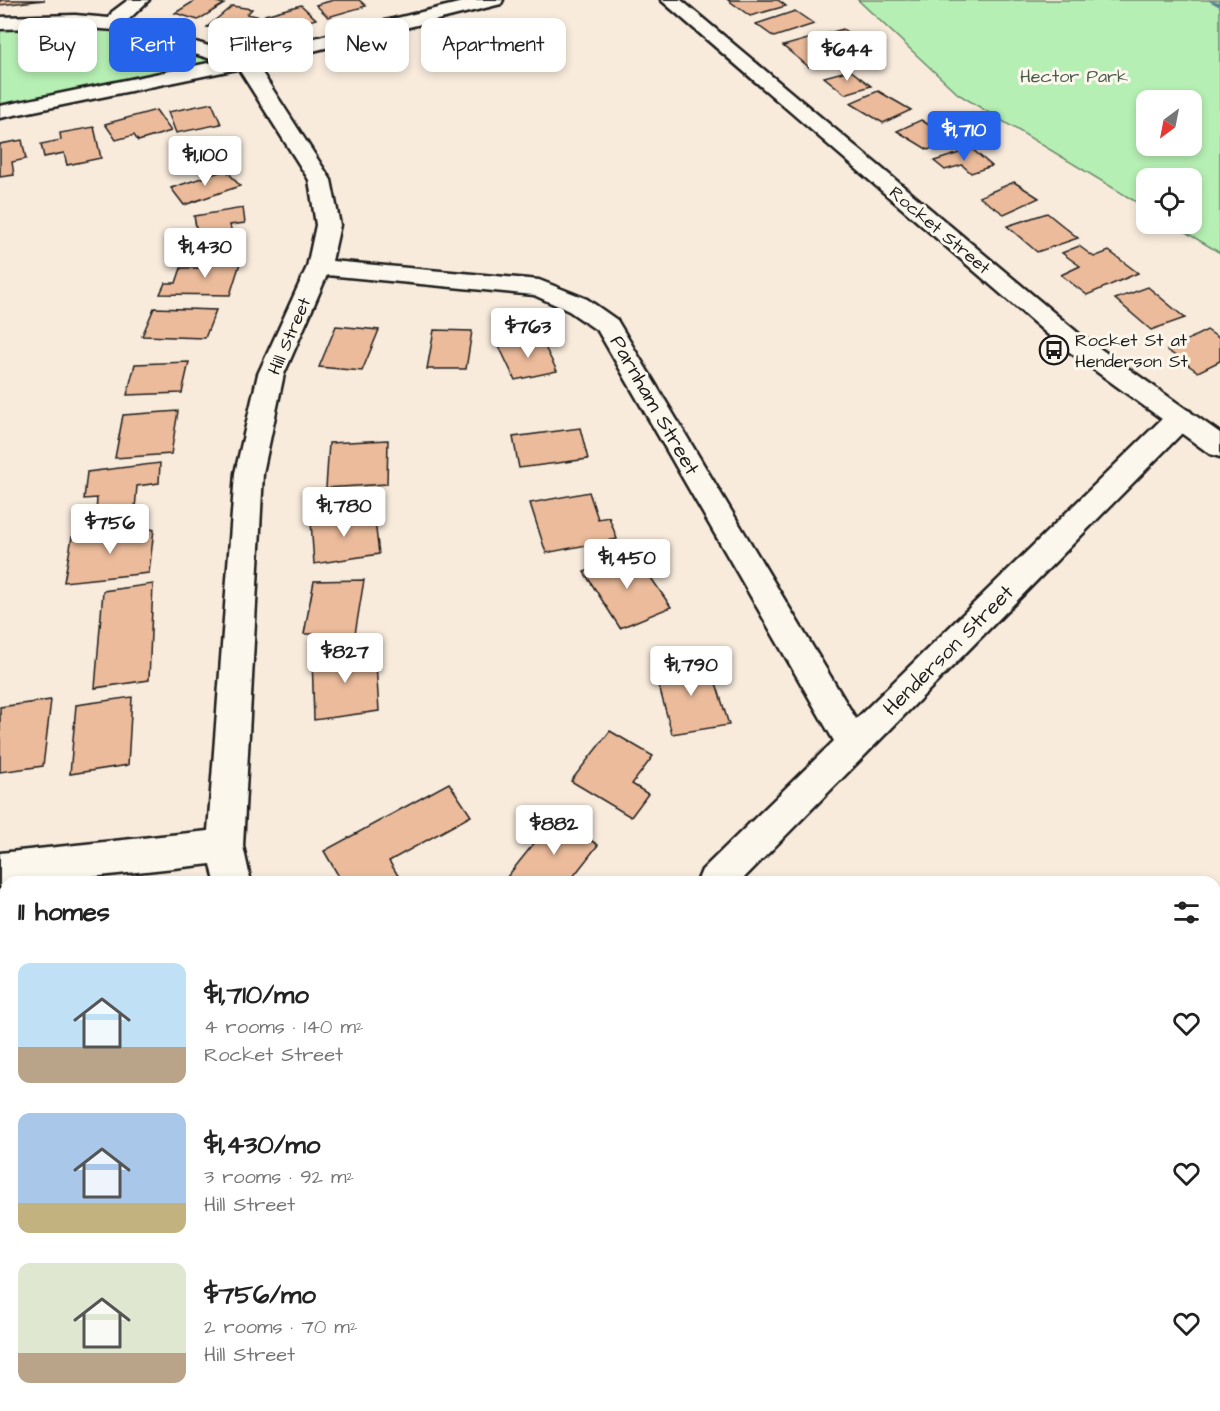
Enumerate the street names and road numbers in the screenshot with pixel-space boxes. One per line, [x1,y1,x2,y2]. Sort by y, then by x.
street label: Rocket Street [884,181,996,281]
street label: Hill Street [262,293,317,379]
street label: Parnham Street [603,330,707,481]
street label: Henderson Street [876,578,1021,722]

